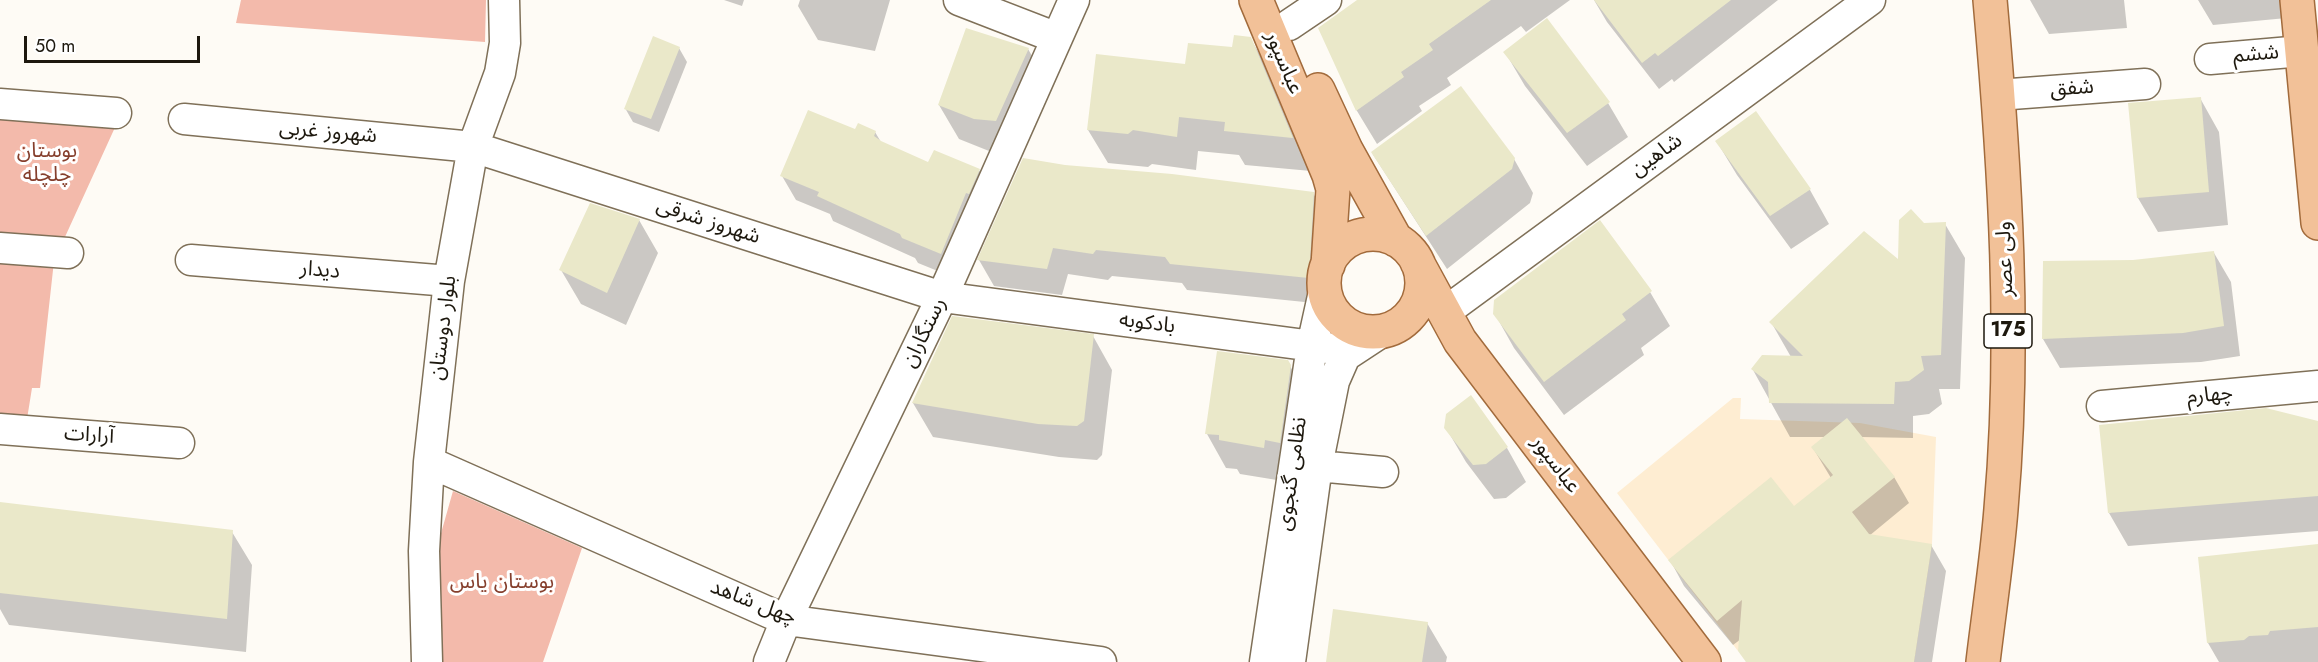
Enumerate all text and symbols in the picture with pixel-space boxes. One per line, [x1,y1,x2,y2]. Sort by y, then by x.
scale bar [27,24,202,62]
street label: عباسپور [1259,28,1307,98]
text: 50 m [35,33,75,59]
street label: ششم [2232,40,2280,70]
street label: شفق [2049,75,2095,103]
street label: شهروز غربی [278,116,378,150]
street label: شاهین [1626,129,1688,183]
park label: بوستان چلچله [17,139,77,189]
street label: شهروز شرقی [653,193,763,251]
street label: ولی عصر [1992,221,2020,297]
street label: دیدار [299,257,341,285]
street label: بلوار دوستان [425,274,463,382]
street label: رستگاران [897,294,953,372]
street label: بادکوبه [1118,308,1176,340]
road number: 175 [1984,314,2032,348]
street label: چهارم [2186,381,2234,411]
street label: نظامی گنجوی [1273,416,1313,532]
street label: آرارات [63,422,115,450]
street label: عباسپور [1525,431,1585,499]
park label: بوستان یاس [450,570,554,596]
street label: چهل شاهد [706,575,800,631]

